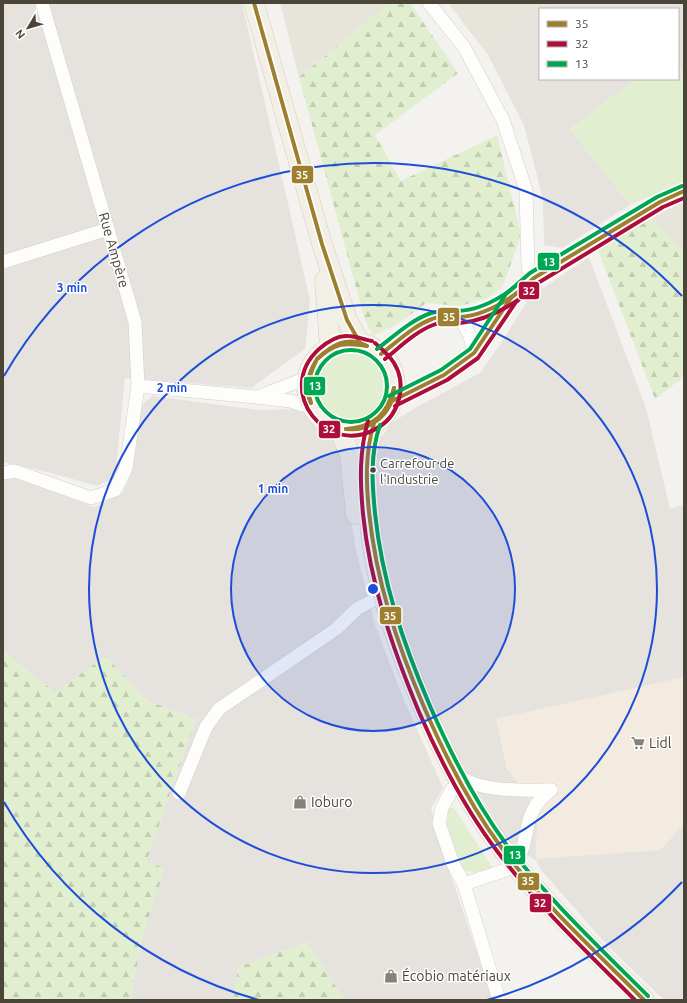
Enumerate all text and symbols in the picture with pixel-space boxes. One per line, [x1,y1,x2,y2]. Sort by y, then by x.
north arrow [8,8,48,48]
legend [539,8,679,80]
text: 35 [575,17,589,30]
text: N [13,27,27,41]
text: 32 [575,37,589,50]
text: 13 [575,57,589,70]
line badge: 35 [291,165,314,184]
text: 35 [296,169,308,181]
street label: Rue Ampère [96,210,132,290]
line badge: 13 [537,252,560,271]
text: 13 [543,256,555,268]
text: 3 min [57,281,87,294]
line badge: 32 [518,281,540,300]
text: 32 [523,285,535,297]
line badge: 35 [437,307,460,327]
text: 35 [443,311,455,323]
line badge: 13 [303,376,326,396]
text: 13 [309,380,321,392]
text: 2 min [157,381,187,394]
line badge: 32 [318,420,341,439]
text: 32 [323,423,335,435]
place label: Carrefour de l'Industrie [380,456,454,486]
marker: Carrefour de l'Industrie [368,465,378,475]
text: 1 min [258,482,288,495]
centre of rings [366,582,380,596]
line badge: 35 [379,606,402,625]
text: 35 [384,610,396,622]
supermarket icon: Lidl [630,735,646,751]
place label: Lidl [649,735,672,751]
shop icon: Ioburo [292,794,308,810]
place label: Ioburo [311,794,352,810]
line badge: 13 [503,845,526,865]
text: 13 [509,849,521,861]
line badge: 35 [517,872,540,891]
text: 35 [522,875,534,887]
line badge: 32 [529,893,552,913]
text: 32 [534,897,546,909]
place label: Écobio matériaux [402,967,511,984]
shop icon: Écobio matériaux [383,968,399,984]

